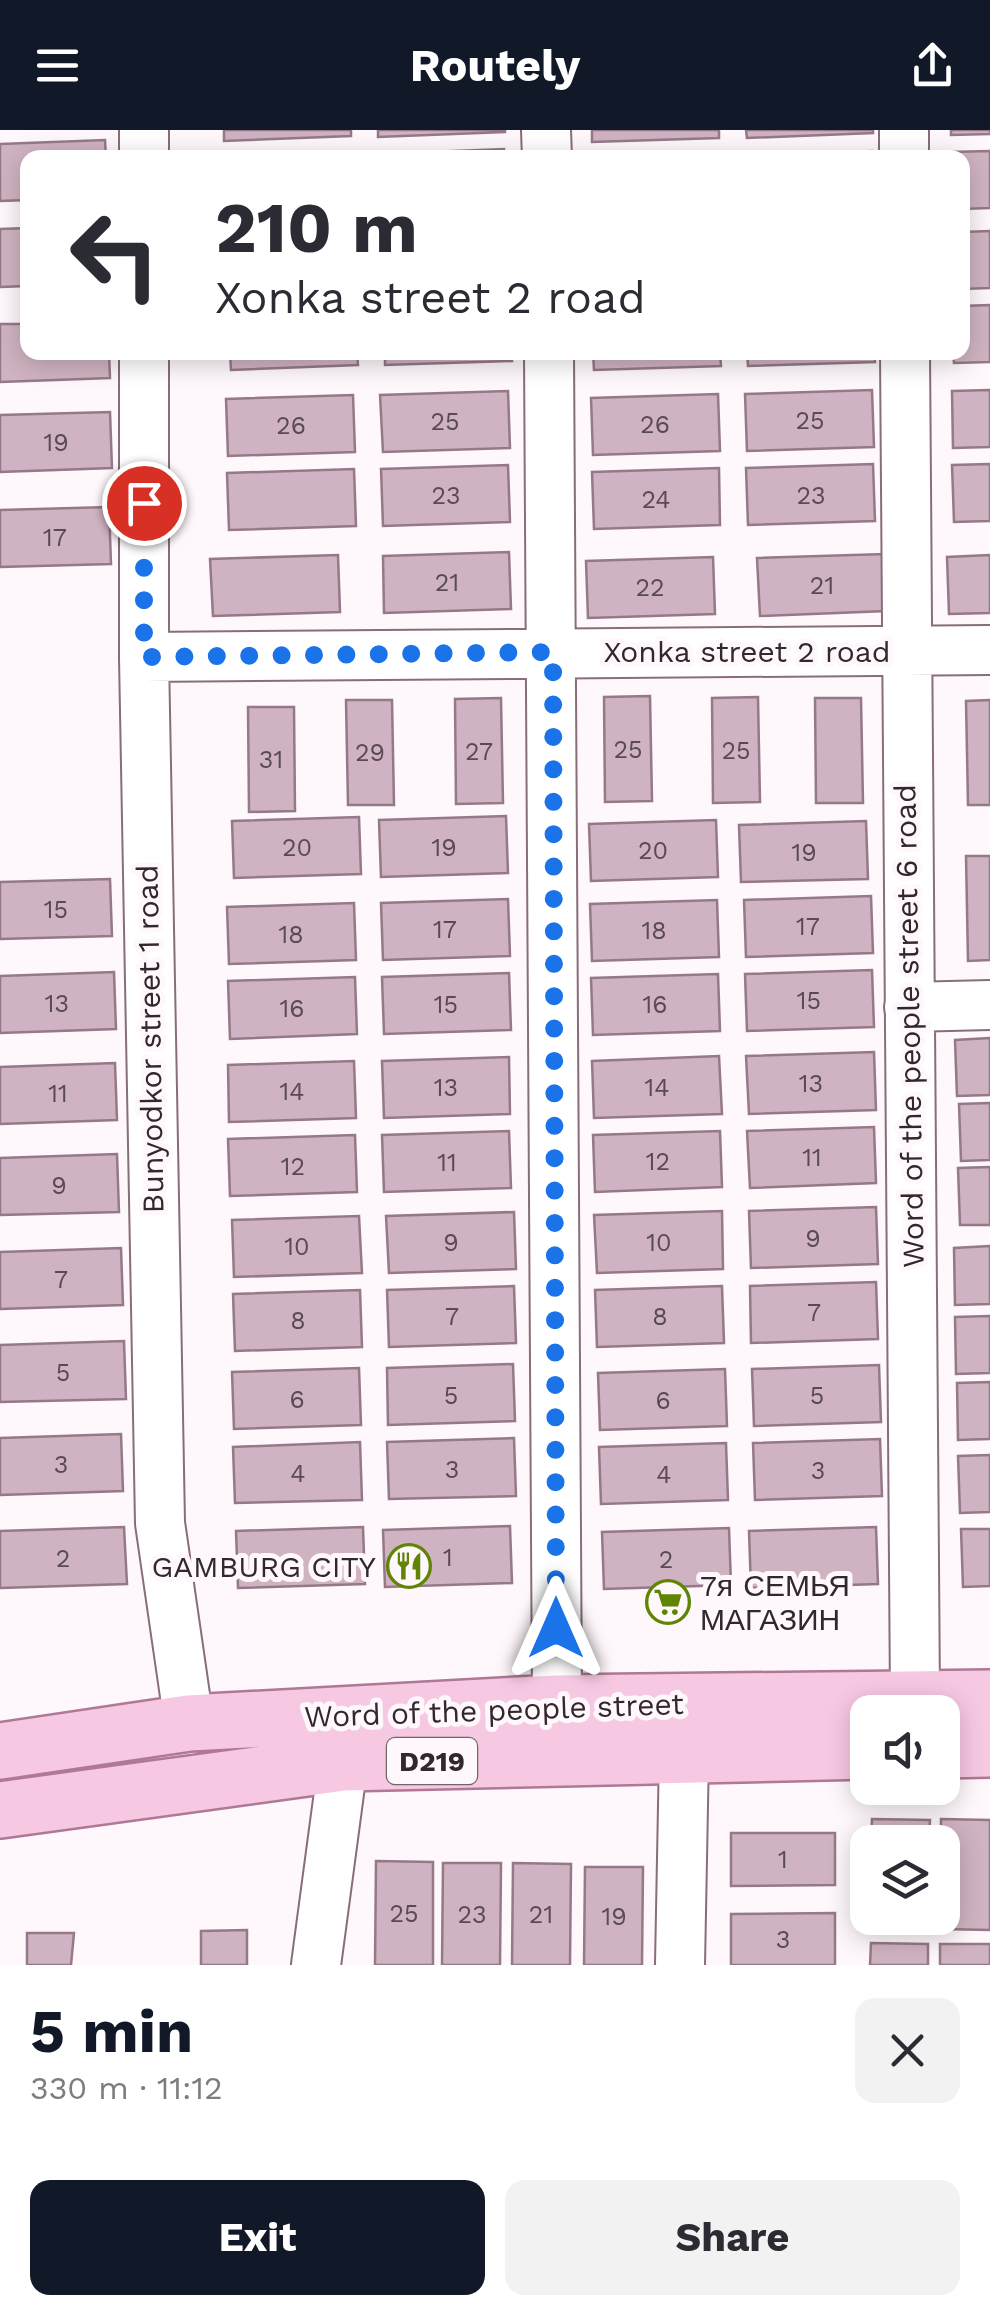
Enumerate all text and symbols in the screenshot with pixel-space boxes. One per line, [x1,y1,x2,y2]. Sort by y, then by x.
icon: menu [30,38,85,93]
icon: share [905,38,960,93]
text: Routely [410,39,580,92]
text: 210 m [215,187,418,269]
icon: left [50,190,180,320]
text: Xonka street 2 road [215,271,646,324]
house number: 25 [795,406,825,435]
house number: 25 [430,407,460,436]
house number: 26 [640,410,670,439]
house number: 26 [276,411,306,440]
house number: 19 [43,428,69,457]
pin [102,461,187,546]
icon: arrive [117,476,172,531]
house number: 23 [431,481,461,510]
house number: 23 [796,481,826,510]
house number: 24 [641,485,671,514]
house number: 17 [43,523,67,552]
house number: 21 [435,568,459,597]
house number: 21 [810,571,834,600]
house number: 22 [635,573,665,602]
street label: Xonka street 2 road [603,634,891,669]
house number: 25 [613,735,643,764]
house number: 25 [721,736,751,765]
house number: 27 [465,737,493,766]
house number: 29 [355,738,385,767]
house number: 31 [259,745,283,774]
street label: Word of the people street 6 road [887,784,931,1268]
house number: 20 [282,833,312,862]
house number: 19 [431,833,457,862]
house number: 20 [638,836,668,865]
house number: 19 [791,838,817,867]
street label: Bunyodkor street 1 road [129,864,171,1214]
house number: 15 [44,895,68,924]
house number: 17 [796,912,820,941]
house number: 17 [433,915,457,944]
house number: 18 [641,916,667,945]
house number: 18 [278,920,304,949]
house number: 15 [797,986,821,1015]
house number: 13 [45,989,69,1018]
house number: 15 [434,990,458,1019]
house number: 16 [643,990,667,1019]
house number: 16 [280,994,304,1023]
house number: 13 [799,1069,823,1098]
house number: 13 [434,1073,458,1102]
house number: 14 [644,1073,670,1102]
house number: 14 [279,1077,305,1106]
house number: 11 [48,1079,68,1108]
house number: 11 [802,1143,822,1172]
house number: 12 [646,1147,670,1176]
house number: 11 [437,1148,457,1177]
house number: 12 [281,1152,305,1181]
house number: 9 [51,1171,67,1200]
house number: 9 [805,1224,821,1253]
house number: 9 [443,1228,459,1257]
house number: 10 [646,1228,672,1257]
house number: 10 [284,1232,310,1261]
house number: 7 [54,1265,68,1294]
house number: 7 [807,1298,821,1327]
house number: 7 [445,1302,459,1331]
house number: 8 [652,1302,668,1331]
house number: 8 [290,1306,306,1335]
house number: 5 [56,1358,70,1387]
house number: 5 [444,1381,458,1410]
house number: 5 [810,1381,824,1410]
house number: 6 [289,1385,305,1414]
house number: 6 [655,1386,671,1415]
house number: 3 [54,1450,68,1479]
house number: 3 [445,1455,459,1484]
house number: 3 [811,1456,825,1485]
house number: 4 [290,1459,306,1488]
house number: 4 [656,1460,672,1489]
restaurant icon: GAMBURG CITY [386,1543,432,1589]
house number: 1 [443,1543,453,1572]
house number: 2 [56,1544,70,1573]
house number: 2 [659,1545,673,1574]
place label: GAMBURG CITY [152,1549,376,1584]
place label: 7я СЕМЬЯ МАГАЗИН [700,1568,850,1637]
position arrow [504,1576,608,1680]
supermarket icon: 7я СЕМЬЯ МАГАЗИН [645,1579,691,1625]
street label: Word of the people street [304,1686,685,1734]
map controls [850,1695,960,1935]
button: sound [850,1695,960,1805]
road number: D219 [387,1738,477,1784]
button: layers [850,1825,960,1935]
house number: 1 [778,1845,788,1874]
house number: 25 [389,1899,419,1928]
house number: 23 [457,1900,487,1929]
house number: 21 [529,1900,553,1929]
house number: 19 [601,1902,627,1931]
house number: 3 [776,1925,790,1954]
text: 5 min [30,1996,193,2067]
button: close [855,1998,960,2103]
text: 330 m · 11:12 [30,2069,223,2107]
button: Exit [30,2180,485,2295]
button: Share [505,2180,960,2295]

